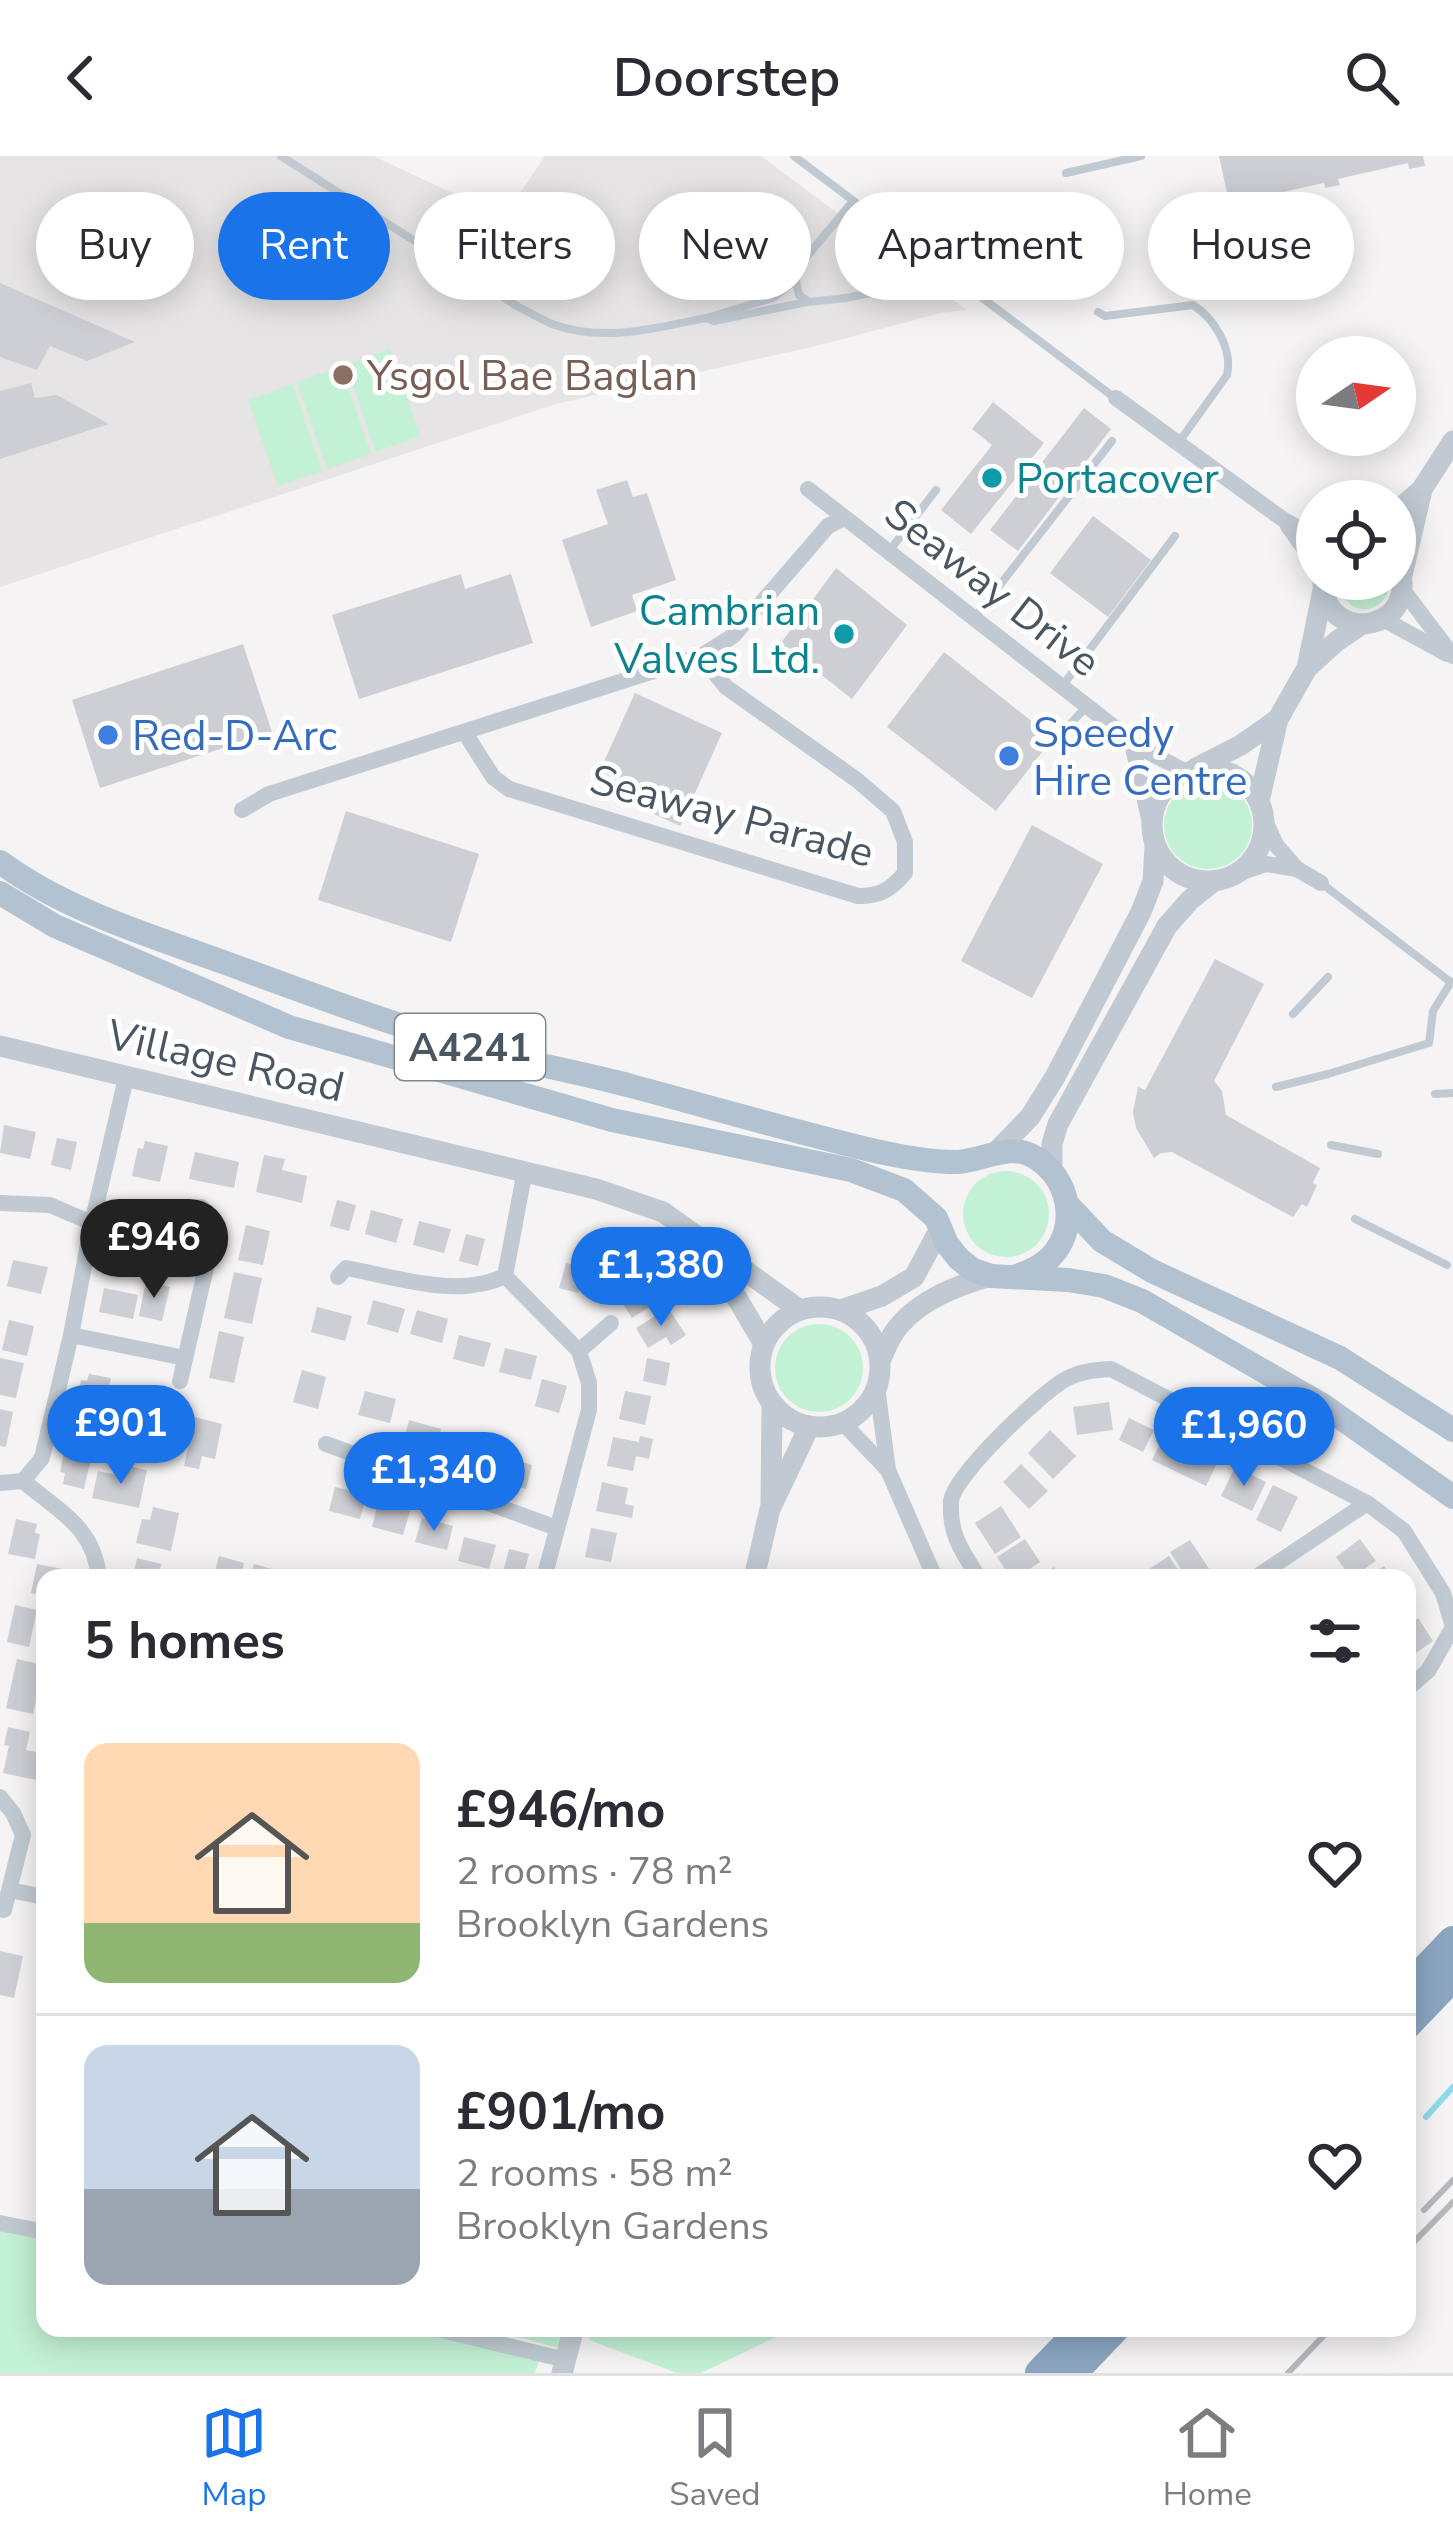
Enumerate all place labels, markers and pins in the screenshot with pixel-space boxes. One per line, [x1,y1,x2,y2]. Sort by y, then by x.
place label: Ysgol Bae Baglan [366,348,698,405]
marker: Ysgol Bae Baglan [330,362,356,388]
place label: Portacover [1016,451,1219,508]
marker: Portacover [979,465,1005,491]
place label: Cambrian Valves Ltd. [613,583,820,688]
marker: Cambrian Valves Ltd. [831,621,857,647]
place label: Speedy Hire Centre [1033,705,1247,810]
place label: Red-D-Arc [132,708,337,765]
marker: Red-D-Arc [95,722,121,748]
marker: Speedy Hire Centre [996,743,1022,769]
pin: £946 [83,1199,225,1301]
pin: £1,380 [563,1227,759,1329]
pin: £901 [50,1385,192,1487]
pin: £1,960 [1146,1387,1342,1489]
pin: £1,340 [336,1432,532,1534]

